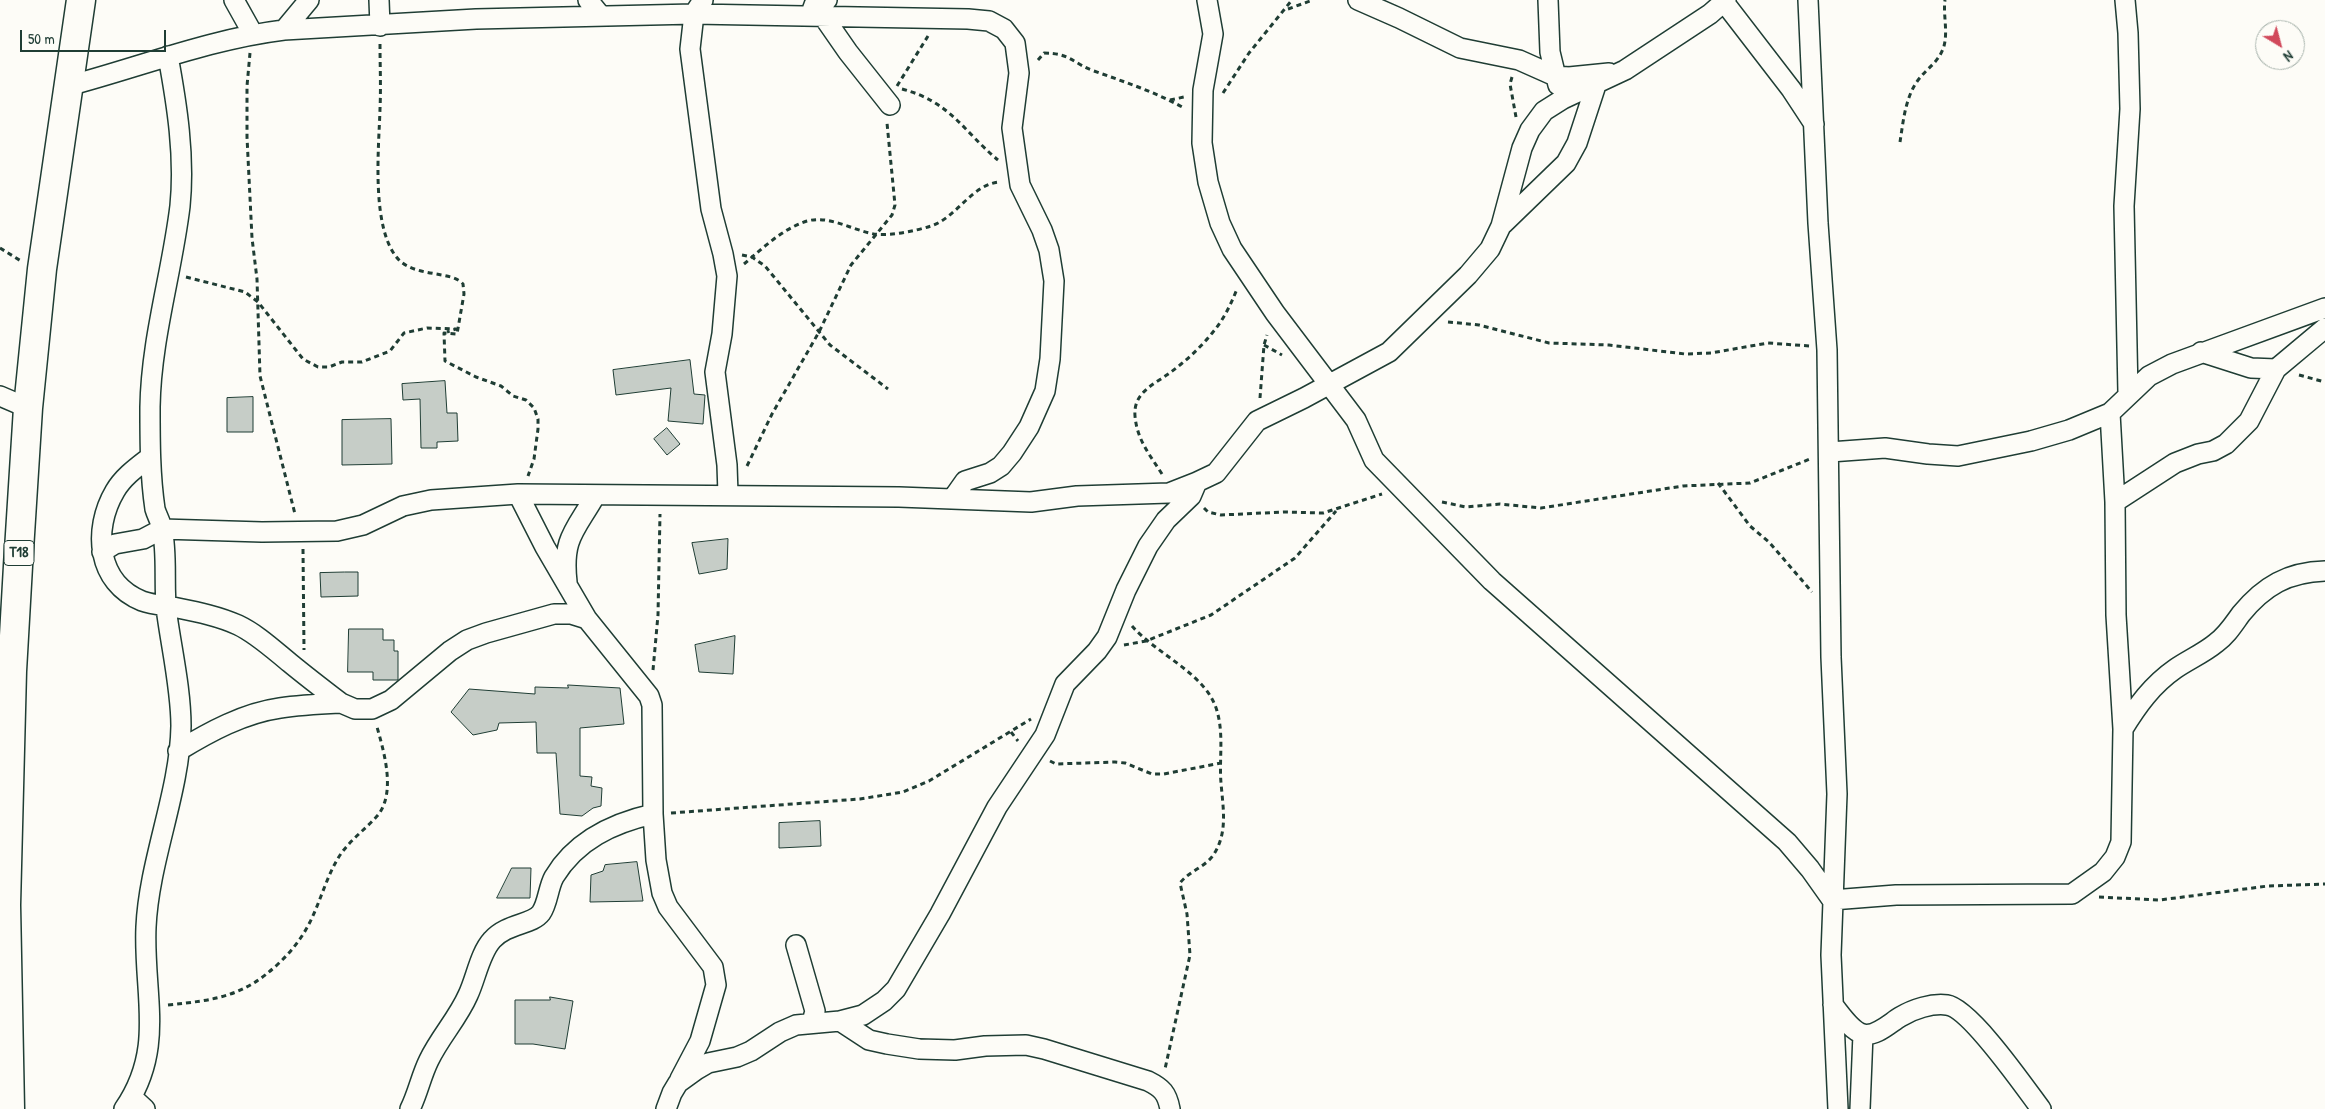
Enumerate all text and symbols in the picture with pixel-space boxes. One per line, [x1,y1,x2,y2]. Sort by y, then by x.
scale bar [22,20,169,52]
north arrow [2255,20,2305,70]
text: 50 m [28,28,55,49]
text: N [2280,47,2297,66]
road number: T18 [4,540,34,566]

